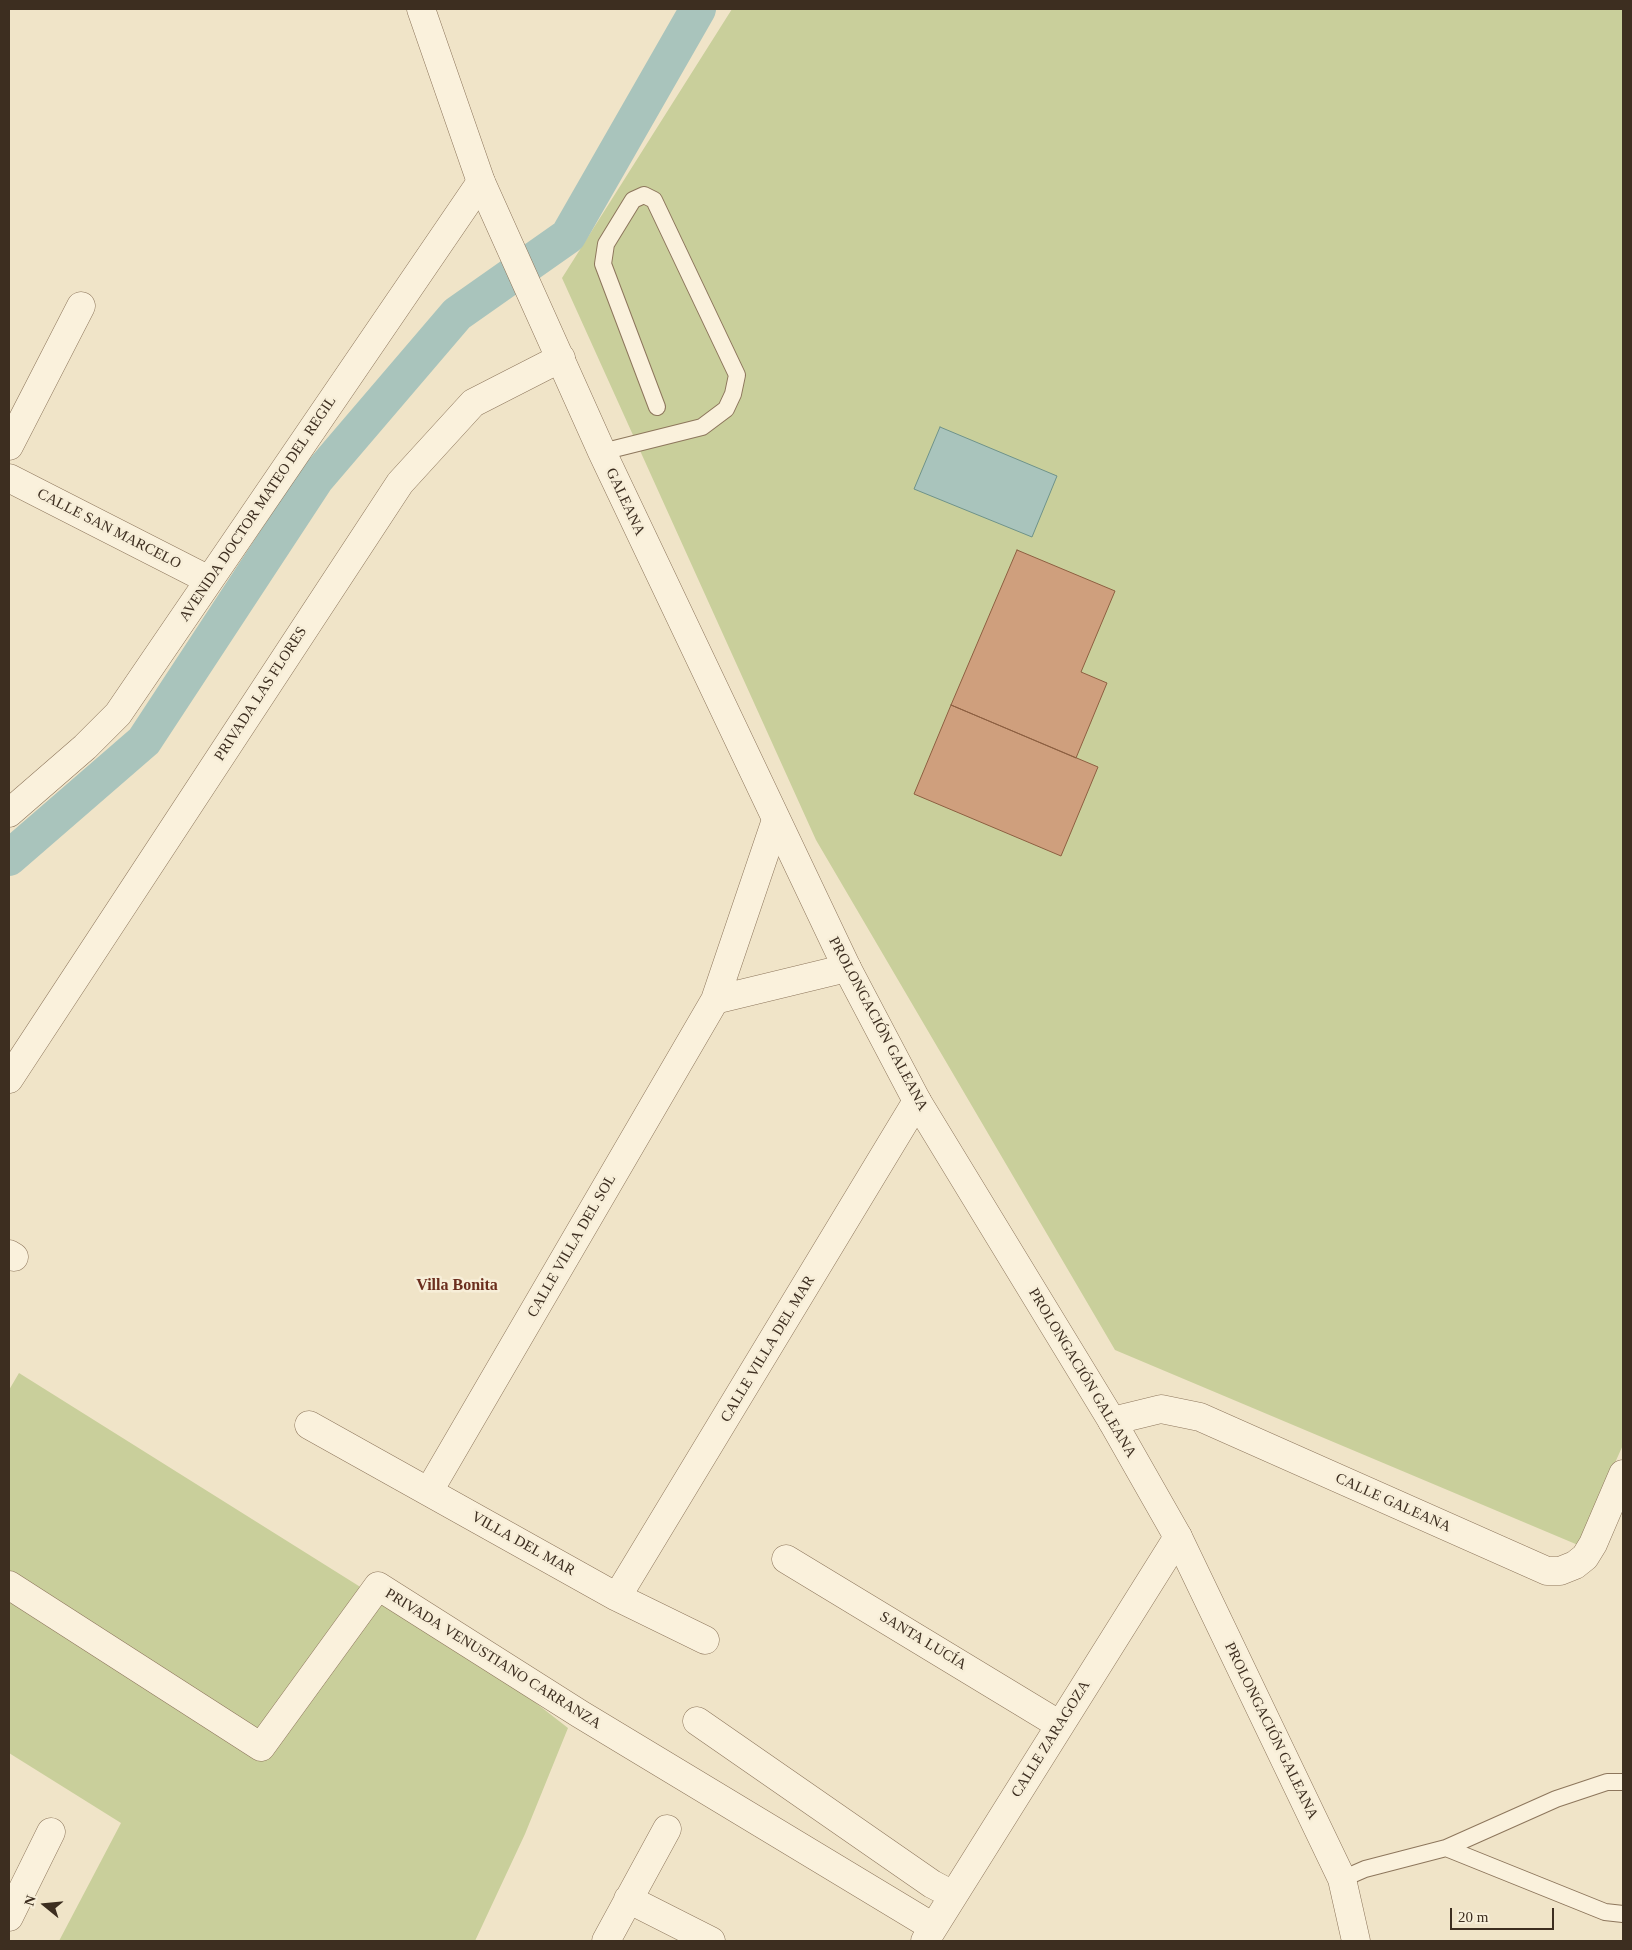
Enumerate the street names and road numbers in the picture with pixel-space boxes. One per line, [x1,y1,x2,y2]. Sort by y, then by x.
street label: AVENIDA DOCTOR MATEO DEL REGIL [176,393,340,625]
street label: GALEANA [602,465,648,539]
street label: CALLE SAN MARCELO [34,485,184,573]
street label: PRIVADA LAS FLORES [211,624,311,764]
street label: PROLONGACIÓN GALEANA [824,934,932,1114]
street label: CALLE VILLA DEL SOL [524,1171,620,1321]
street label: CALLE VILLA DEL MAR [717,1272,819,1426]
street label: PROLONGACIÓN GALEANA [1024,1285,1140,1461]
street label: CALLE GALEANA [1332,1469,1454,1537]
street label: VILLA DEL MAR [468,1508,578,1580]
street label: PRIVADA VENUSTIANO CARRANZA [382,1585,604,1733]
street label: SANTA LUCÍA [876,1608,970,1674]
street label: PROLONGACIÓN GALEANA [1220,1640,1322,1822]
street label: CALLE ZARAGOZA [1008,1677,1094,1801]

